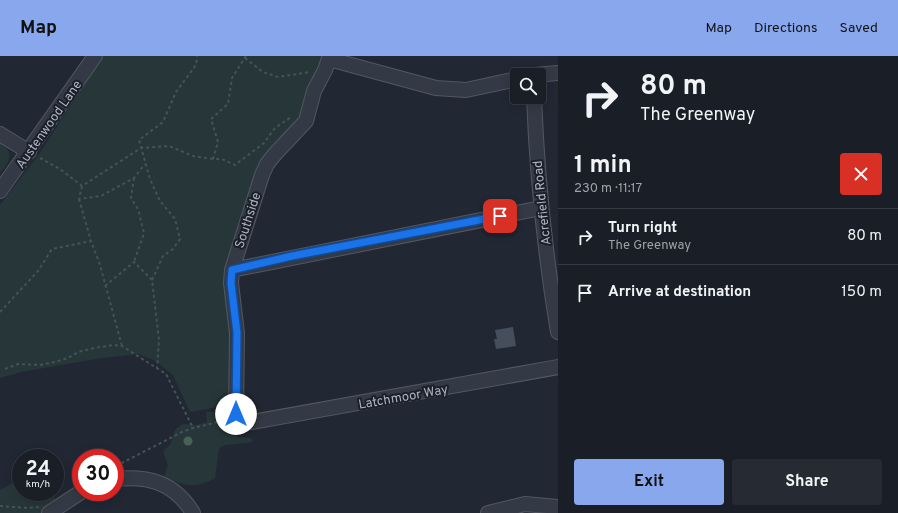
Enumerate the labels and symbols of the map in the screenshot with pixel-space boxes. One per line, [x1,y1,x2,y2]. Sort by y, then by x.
street label: Austenwood Lane [13,78,86,172]
street label: Acrefield Road [531,160,555,246]
street label: Southside [232,191,265,251]
pin [483,199,517,233]
street label: Latchmoor Way [357,382,450,414]
position arrow [215,393,257,435]
speed limit sign: 30 [72,449,124,501]

